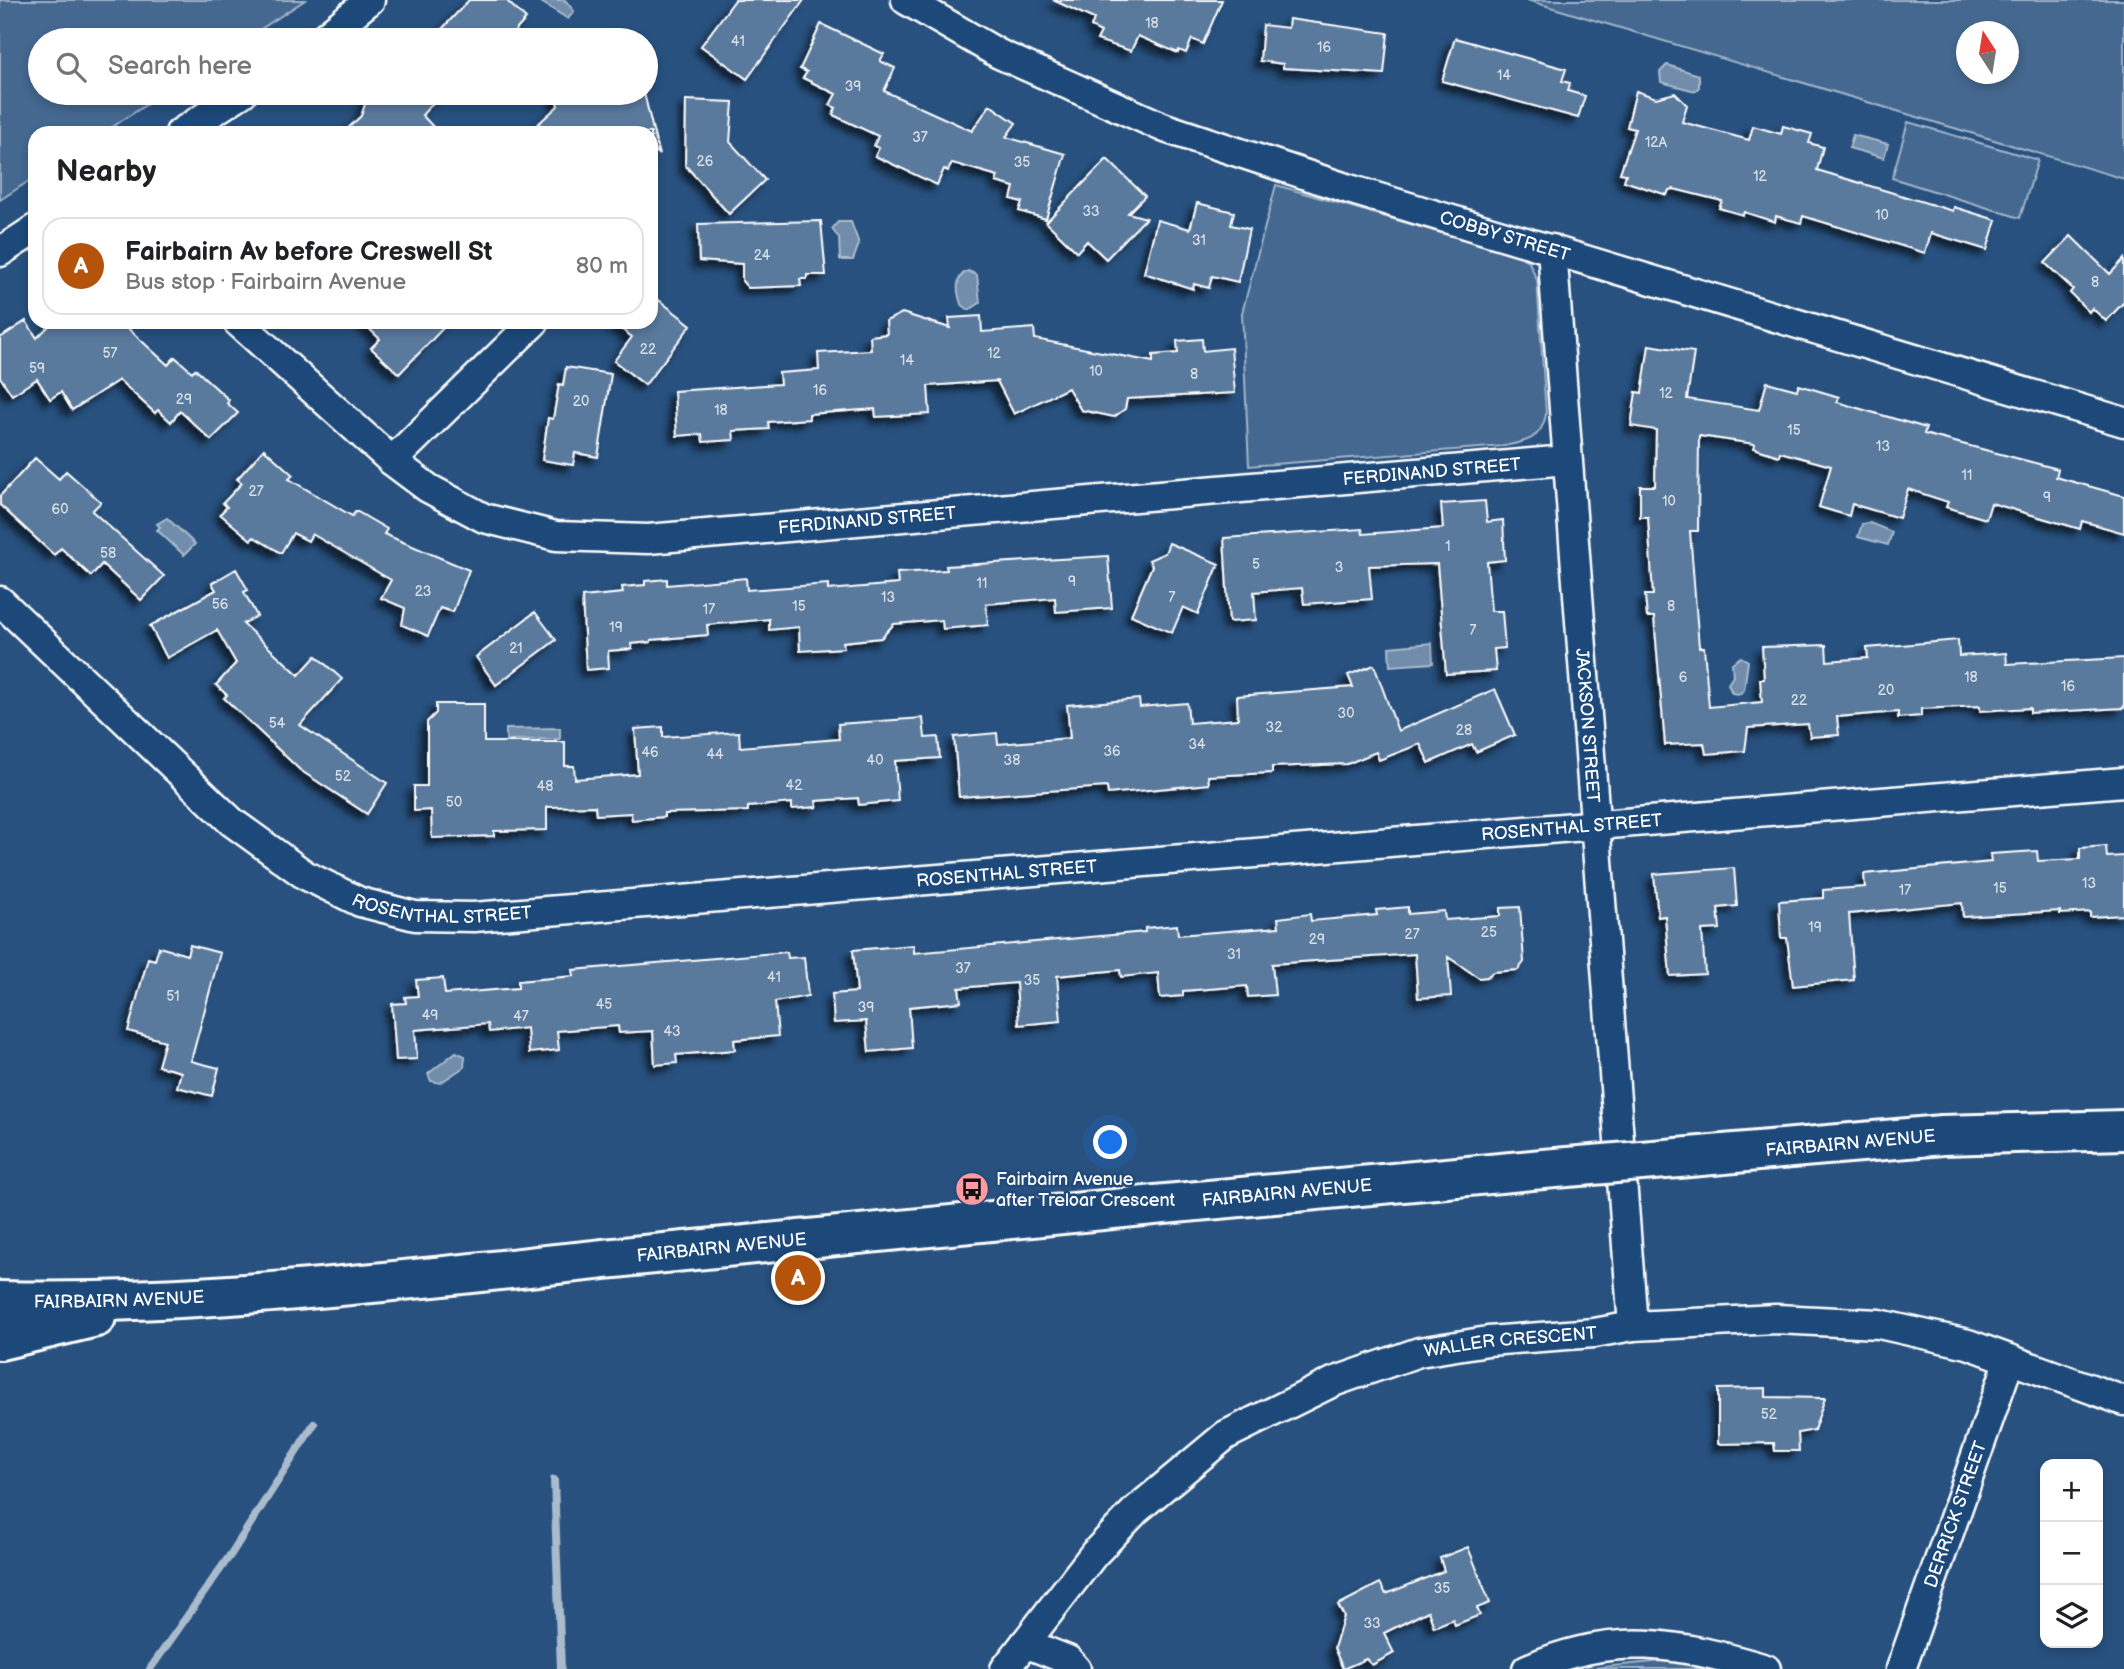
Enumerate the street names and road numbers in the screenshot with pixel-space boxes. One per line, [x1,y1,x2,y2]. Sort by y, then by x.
street label: COBBY STREET [1437,207,1573,266]
street label: FERDINAND STREET [1342,454,1522,490]
street label: FERDINAND STREET [777,503,957,539]
street label: JACKSON STREET [1571,648,1604,804]
street label: ROSENTHAL STREET [1480,810,1663,846]
street label: ROSENTHAL STREET [915,856,1098,892]
street label: ROSENTHAL STREET [348,890,533,928]
street label: FAIRBAIRN AVENUE [1765,1126,1936,1161]
street label: FAIRBAIRN AVENUE [1201,1175,1373,1211]
street label: FAIRBAIRN AVENUE [636,1229,808,1267]
street label: FAIRBAIRN AVENUE [34,1287,205,1313]
street label: WALLER CRESCENT [1423,1323,1598,1362]
street label: DERRICK STREET [1920,1438,1991,1591]

